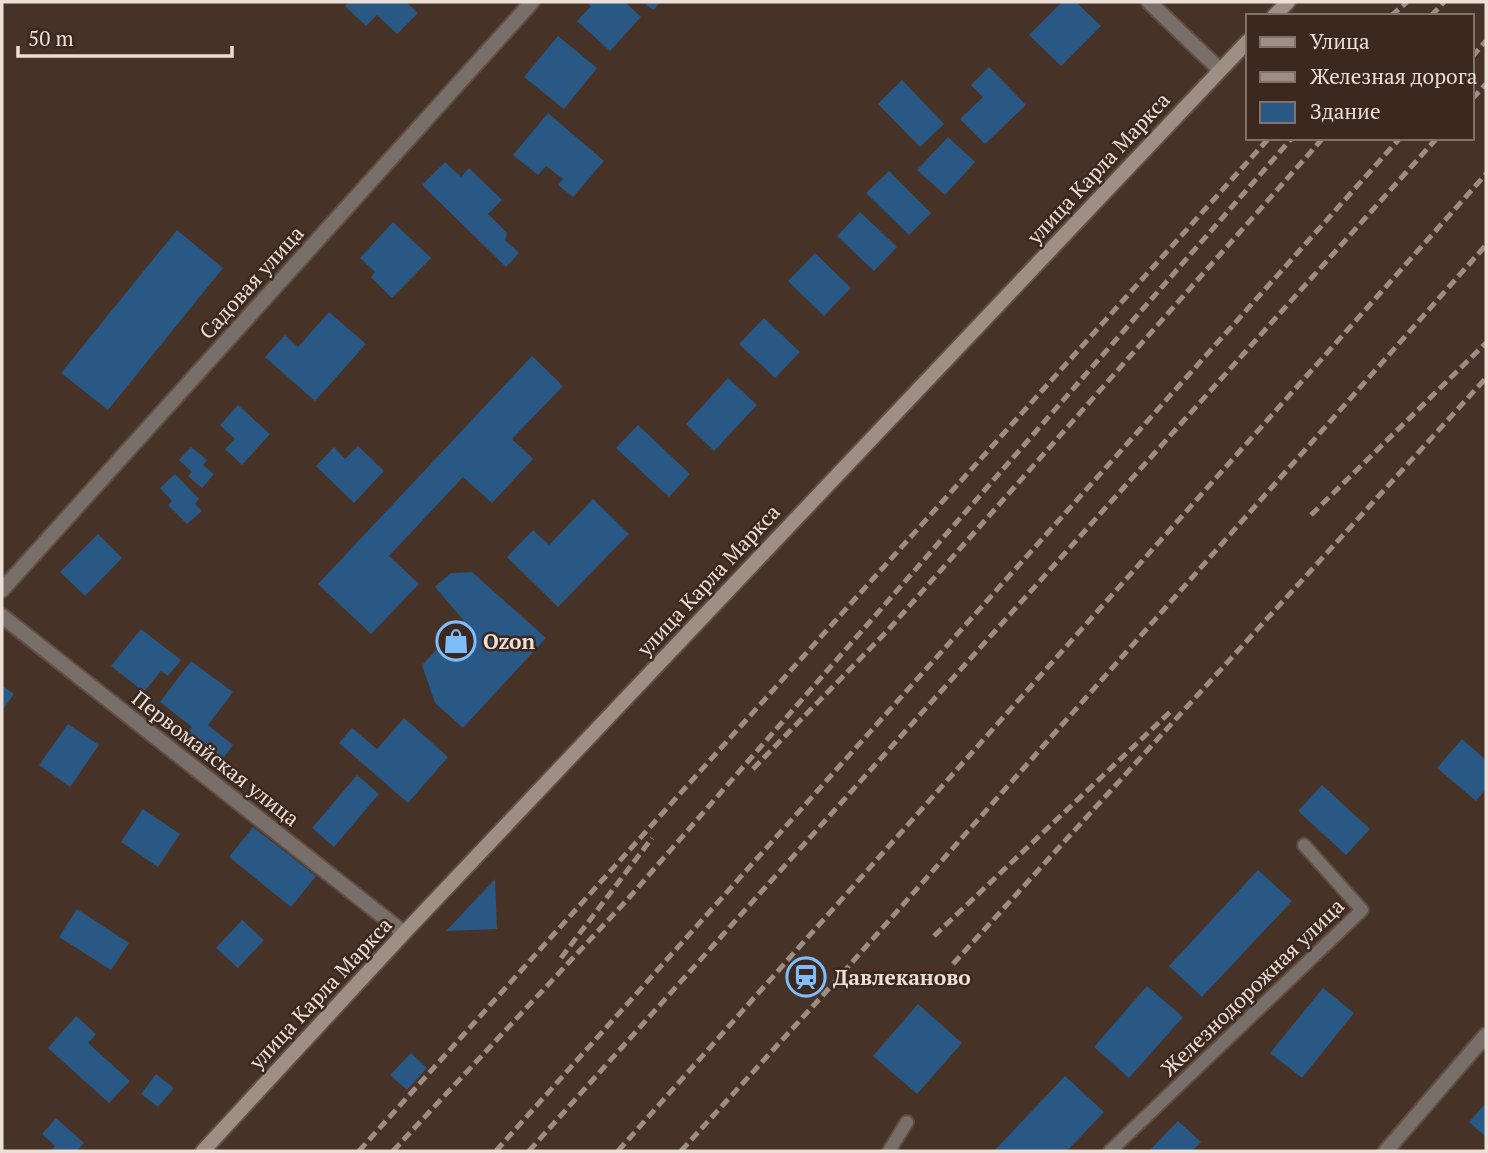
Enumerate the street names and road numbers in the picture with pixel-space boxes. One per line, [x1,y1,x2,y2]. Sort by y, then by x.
street label: улица Карла Маркса [1020,86,1176,251]
street label: Садовая улица [193,219,310,345]
street label: улица Карла Маркса [630,498,786,663]
street label: Первомайская улица [127,684,306,832]
street label: Железнодорожная улица [1154,892,1350,1082]
street label: улица Карла Маркса [242,911,398,1076]

